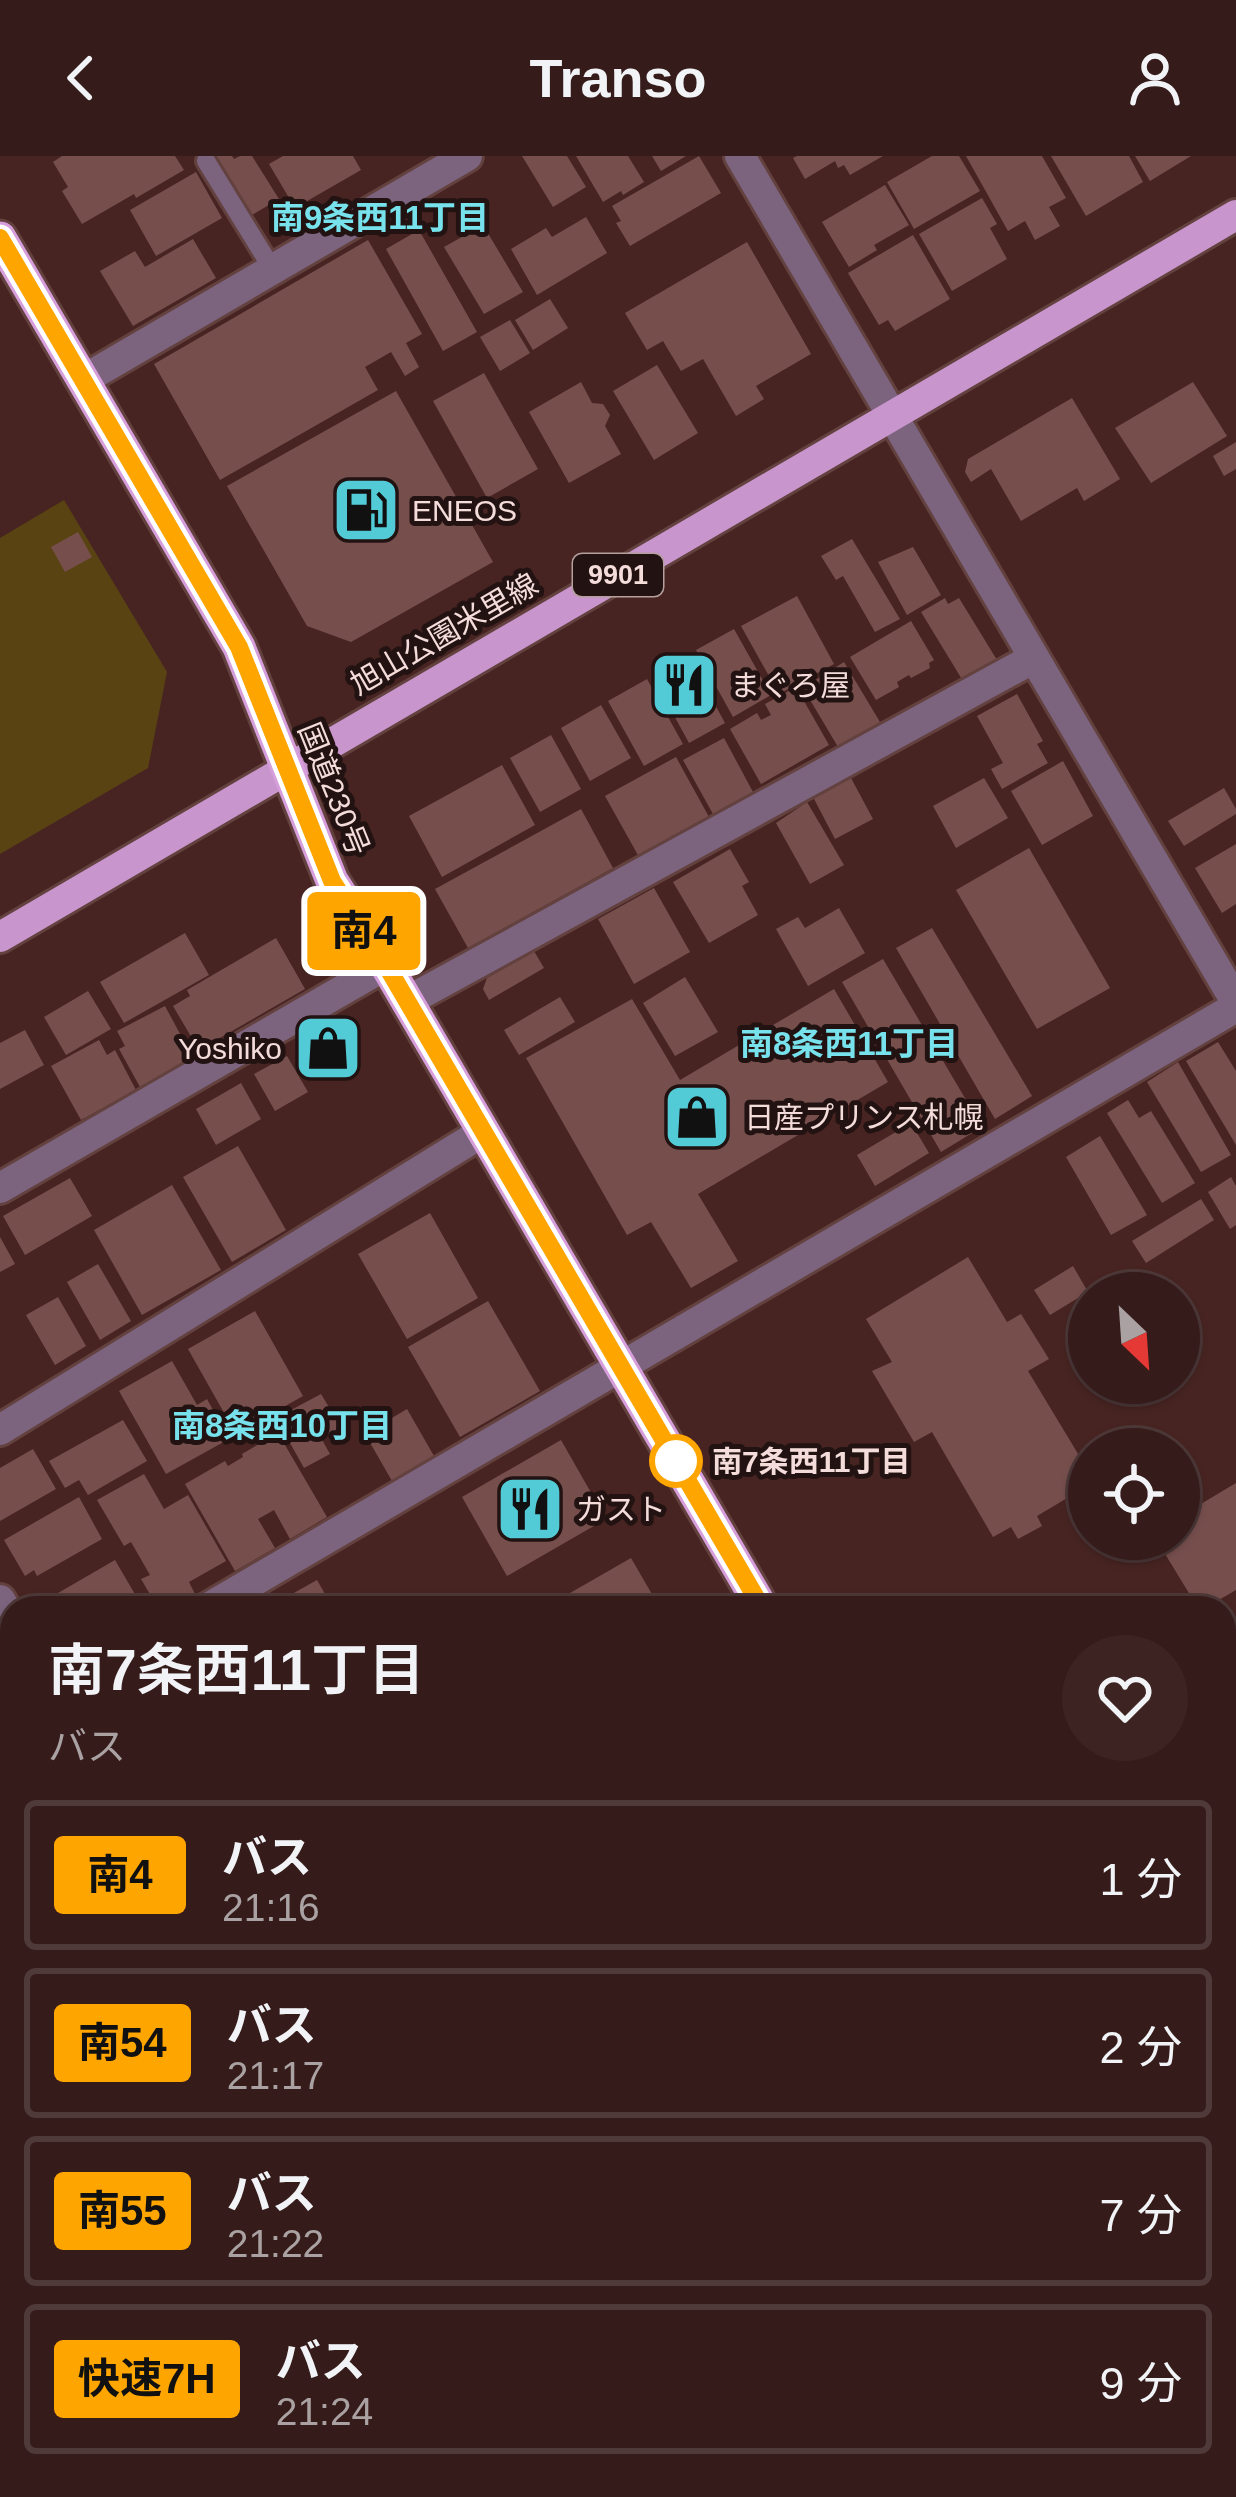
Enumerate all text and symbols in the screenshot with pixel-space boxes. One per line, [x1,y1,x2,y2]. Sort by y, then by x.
icon: back [48,45,114,111]
icon: person [1122,45,1188,111]
text: Transo [529,48,707,108]
district label: 南9条西11丁目 [271,199,489,236]
fuel station icon: ENEOS [331,475,401,545]
place label: ENEOS [412,494,517,527]
road number: 9901 [573,554,663,596]
street label: 旭山公園米里線 [345,567,543,701]
restaurant icon: まぐろ屋 [649,650,719,720]
place label: まぐろ屋 [730,669,850,702]
street label: 国道230号 [292,718,376,860]
line badge: 南4 [310,892,418,970]
text: 南4 [331,907,397,954]
shop icon: Yoshiko [293,1013,363,1083]
district label: 南8条西11丁目 [740,1025,958,1062]
place label: Yoshiko [178,1032,282,1065]
shop icon: 日産プリンス札幌 [662,1082,732,1152]
place label: 日産プリンス札幌 [744,1101,983,1134]
north arrow [1068,1272,1200,1404]
map controls [1068,1272,1200,1560]
district label: 南8条西10丁目 [172,1407,392,1444]
button: locate [1068,1428,1200,1560]
marker: 南7条西11丁目 [651,1436,701,1486]
place label: 南7条西11丁目 [712,1445,910,1478]
restaurant icon: ガスト [495,1474,565,1544]
place label: ガスト [576,1493,666,1526]
button: heart [1062,1635,1188,1761]
text: 南7条西11丁目 [48,1638,425,1702]
text: バス [48,1725,126,1768]
text: バス [222,1832,312,1883]
text: 南4 [87,1851,153,1898]
text: 1 分 [1099,1854,1182,1905]
text: 21:16 [222,1886,320,1929]
text: バス [227,2000,317,2051]
text: 南54 [78,2019,167,2066]
text: 2 分 [1099,2022,1182,2073]
text: 21:17 [227,2054,324,2097]
text: バス [227,2168,317,2219]
text: 南55 [78,2187,167,2234]
text: 7 分 [1099,2190,1182,2241]
text: 21:22 [227,2222,324,2265]
text: バス [276,2336,366,2387]
text: 快速7H [78,2355,216,2402]
text: 9 分 [1099,2358,1182,2409]
text: 21:24 [276,2390,373,2433]

